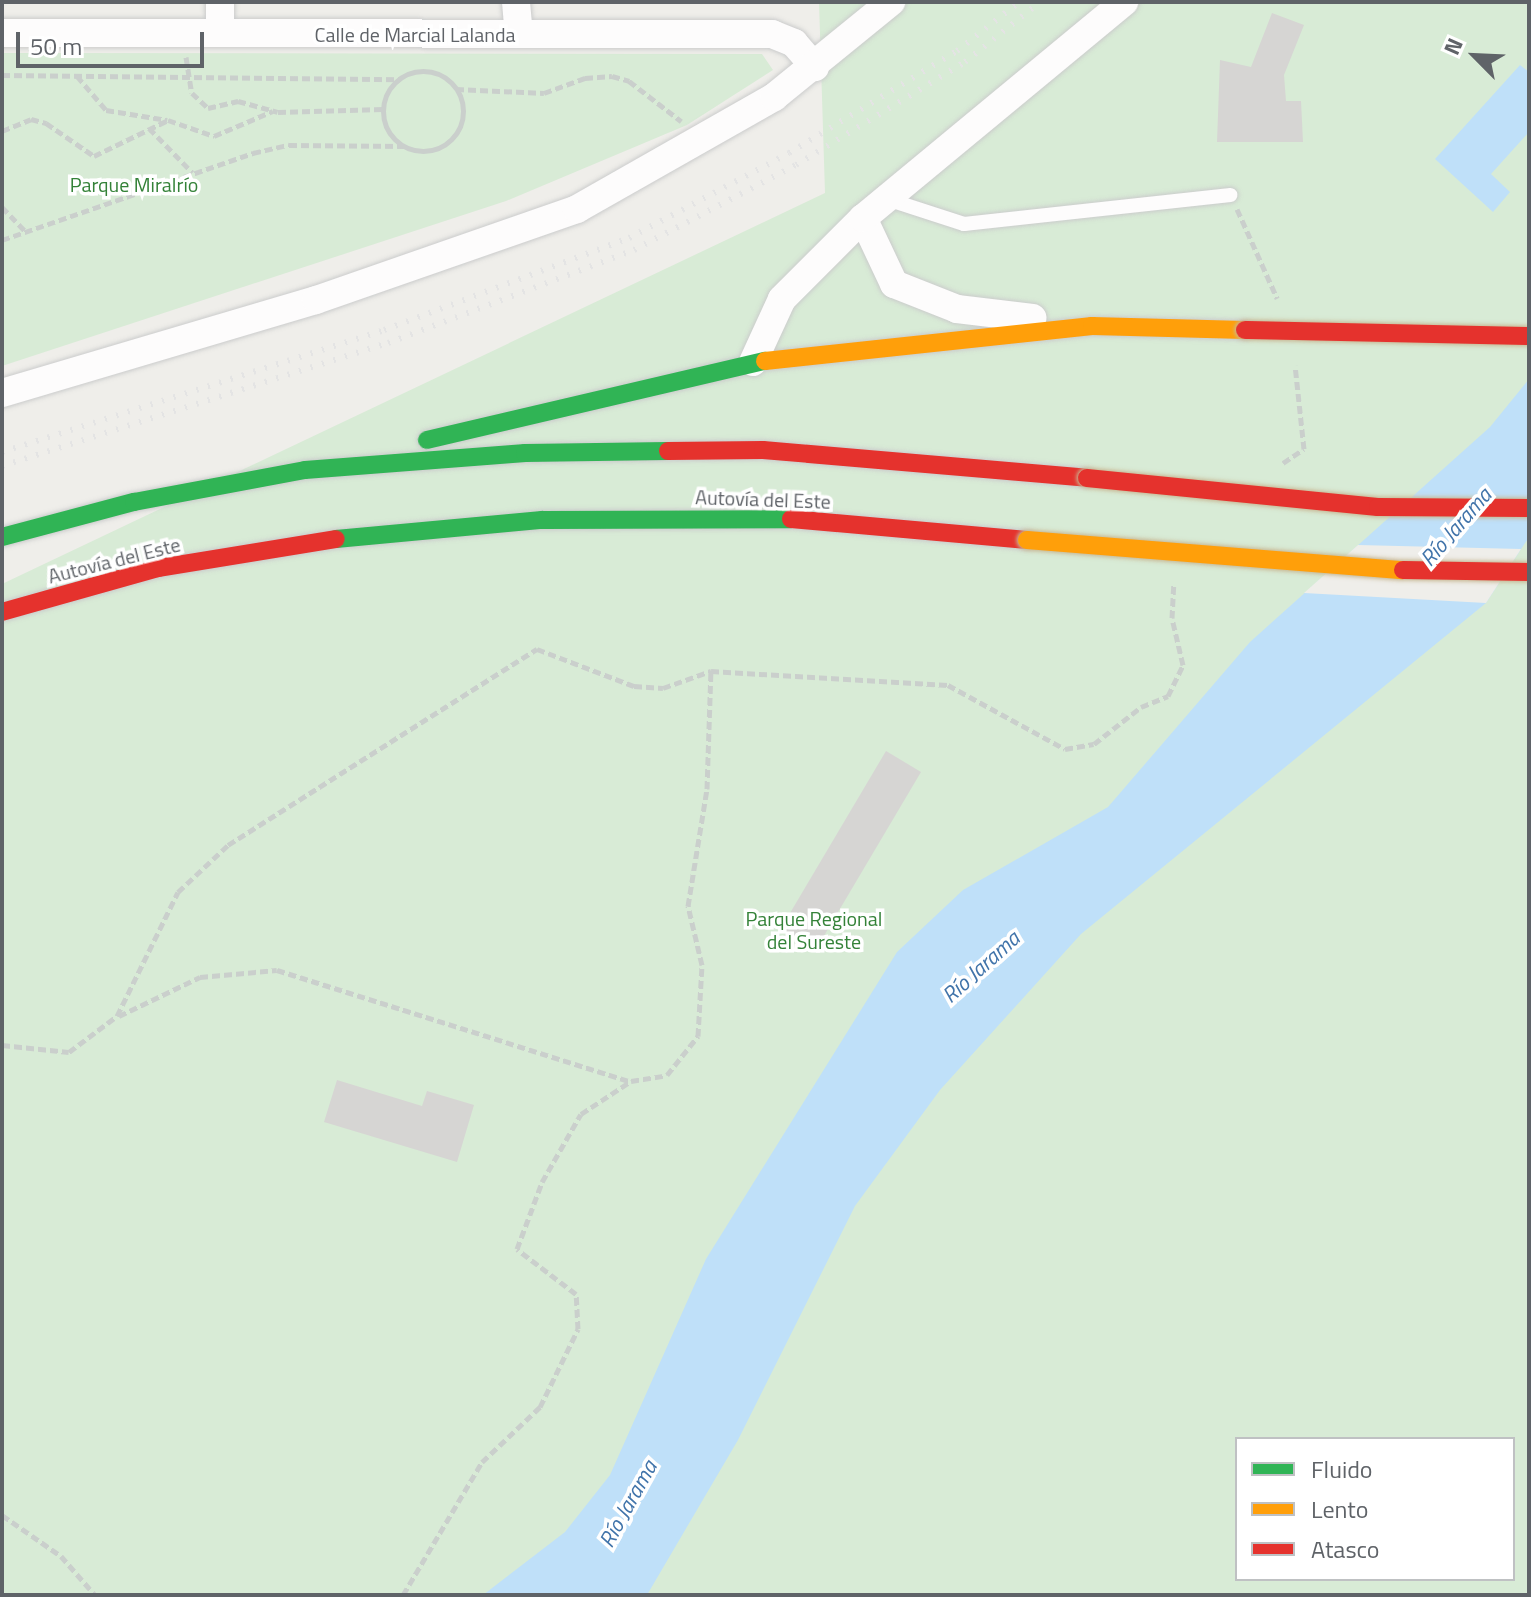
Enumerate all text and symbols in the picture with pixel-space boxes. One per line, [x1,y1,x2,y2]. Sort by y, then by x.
scale bar [20,16,208,66]
north arrow [1435,16,1515,96]
street label: Calle de Marcial Lalanda [315,22,515,46]
text: 50 m [30,28,82,64]
text: N [1434,32,1472,60]
park label: Parque Miralrío [70,172,198,196]
water label: Río Jarama [1415,482,1497,572]
street label: Autovía del Este [695,485,831,513]
street label: Autovía del Este [45,532,183,588]
park label: Parque Regional del Sureste [746,907,882,954]
water label: Río Jarama [937,925,1025,1009]
legend [1235,1437,1515,1581]
text: Fluido [1311,1451,1373,1487]
water label: Río Jarama [593,1456,663,1552]
text: Lento [1311,1491,1368,1527]
text: Atasco [1311,1531,1380,1567]

